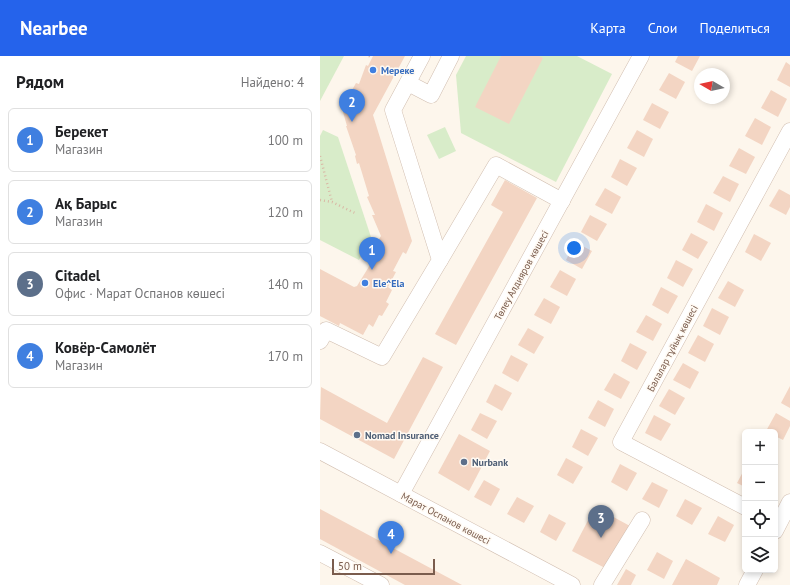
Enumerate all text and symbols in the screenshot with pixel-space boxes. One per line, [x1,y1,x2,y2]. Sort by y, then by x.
text: Nearbee [20,16,88,40]
text: Карта [590,19,626,37]
text: Слои [648,19,677,37]
text: Поделиться [699,19,770,37]
place label: Мереке [381,64,414,77]
marker: Мереке [368,65,378,75]
north arrow [694,68,730,104]
text: Рядом [16,71,64,93]
text: Найдено: 4 [241,74,304,91]
pin: 2 [339,89,365,122]
text: Берекет [55,122,108,141]
text: 1 [26,132,34,149]
text: 100 m [268,132,303,149]
text: Магазин [55,141,103,158]
text: Ақ Барыс [55,194,117,213]
text: 2 [26,204,34,221]
text: 120 m [268,204,303,221]
text: Магазин [55,213,103,230]
street label: Төлеу Алдияров көшесі [491,228,552,322]
pin: 1 [359,237,385,270]
your location [564,238,584,258]
text: Citadel [55,266,100,285]
text: 3 [26,276,34,293]
text: 140 m [268,276,303,293]
place label: Ele^Ela [373,277,404,290]
marker: Ele^Ela [360,278,370,288]
text: Офис · Марат Оспанов көшесі [55,285,225,302]
street label: Балалар тұйық көшесі [644,303,701,394]
text: Ковёр-Самолёт [55,338,156,357]
text: 4 [26,348,34,365]
text: 170 m [268,348,303,365]
text: Магазин [55,357,103,374]
place label: Nomad Insurance [365,429,439,442]
map controls [742,429,778,573]
button: + [742,429,778,465]
marker: Nomad Insurance [352,430,362,440]
place label: Nurbank [472,456,508,469]
marker: Nurbank [459,457,469,467]
button: − [742,465,778,501]
street label: Марат Оспанов көшесі [399,489,493,547]
button: locate [742,501,778,537]
pin: 3 [588,505,614,538]
pin: 4 [378,521,404,554]
button: layers [742,537,778,573]
scale bar [332,557,435,576]
text: 50 m [338,559,362,573]

